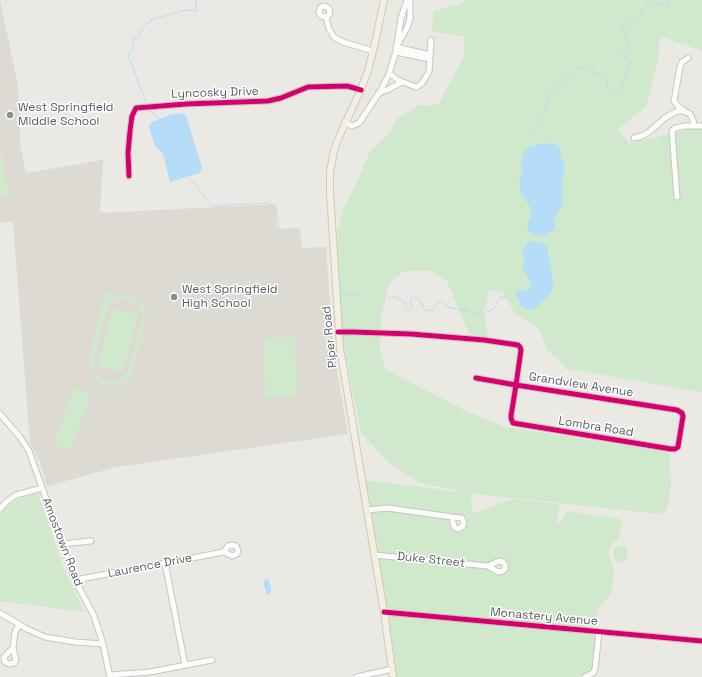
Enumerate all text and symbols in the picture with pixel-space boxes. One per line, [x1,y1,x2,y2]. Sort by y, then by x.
street label: Lyncosky Drive [171,84,259,102]
place label: West Springfield Middle School [18,101,114,129]
marker: West Springfield Middle School [5,110,15,120]
place label: West Springfield High School [182,283,278,311]
marker: West Springfield High School [169,292,179,302]
street label: Piper Road [320,305,340,369]
street label: Grandview Avenue [528,370,634,400]
street label: Lombra Road [557,414,635,440]
street label: Amostown Road [39,496,85,588]
street label: Duke Street [396,549,466,571]
street label: Laurence Drive [107,551,193,581]
street label: Monastery Avenue [490,605,598,629]

